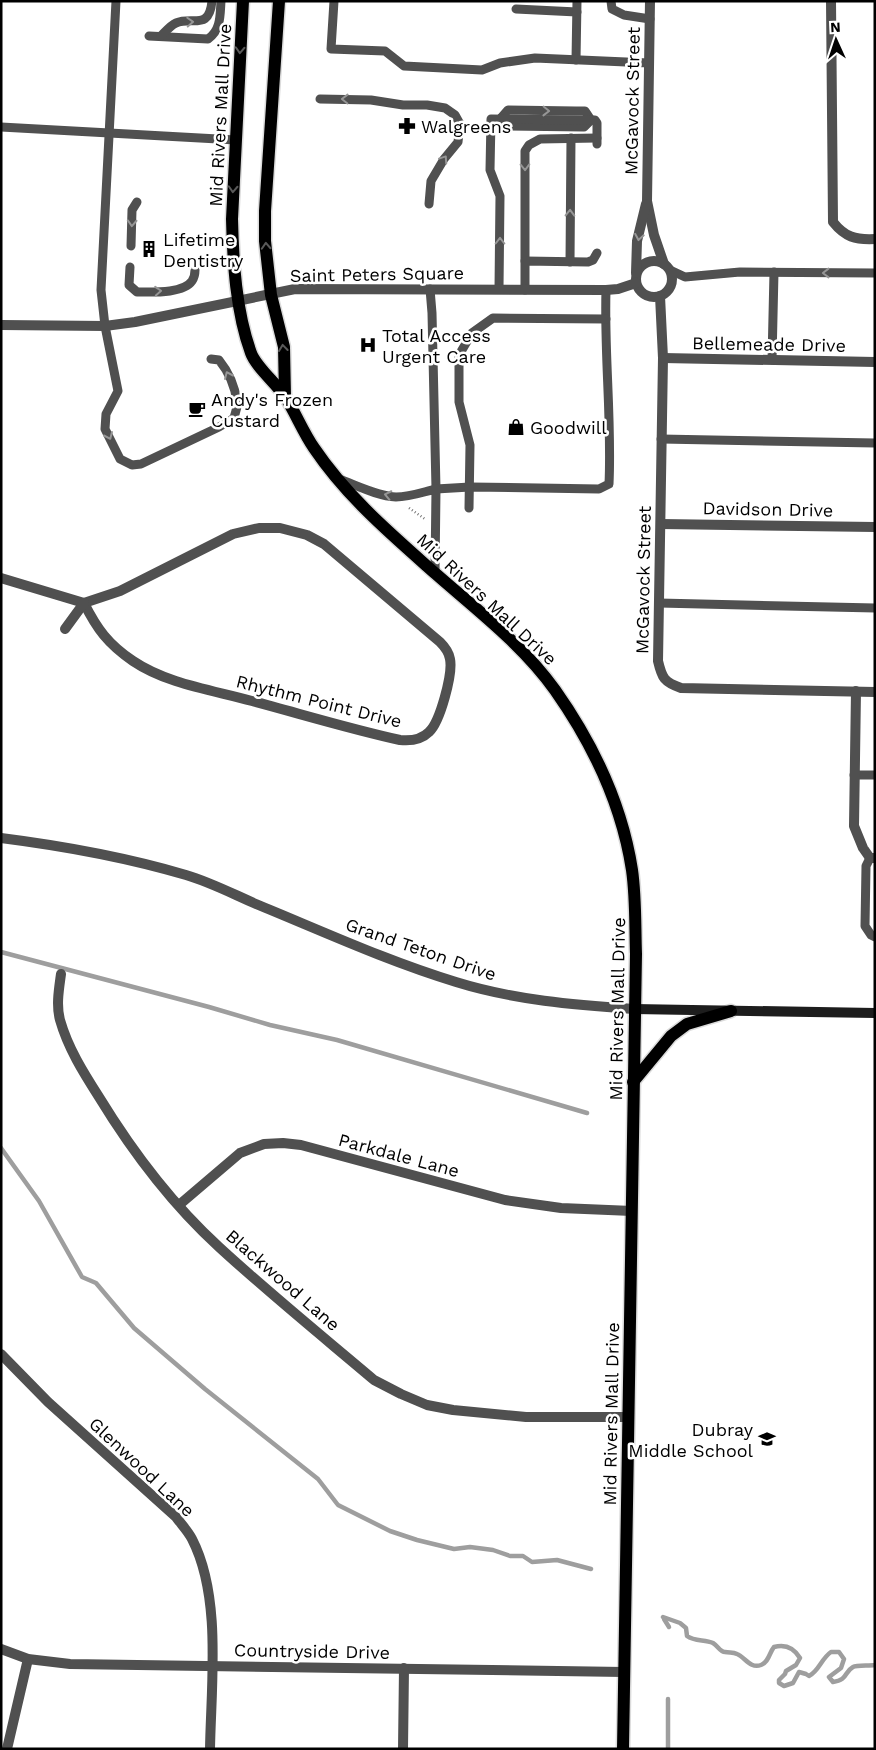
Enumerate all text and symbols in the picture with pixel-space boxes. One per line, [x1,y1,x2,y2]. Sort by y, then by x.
north arrow [811,15,861,65]
one-way arrow [187,16,195,27]
text: N [830,19,841,35]
street label: Mid Rivers Mall Drive [205,23,235,207]
street label: McGavock Street [620,26,644,175]
one-way arrow [235,46,246,54]
one-way arrow [341,94,349,105]
one-way arrow [542,106,550,116]
pharmacy icon: Walgreens [397,116,417,136]
place label: Walgreens [421,116,511,137]
one-way arrow [438,156,448,165]
one-way arrow [519,163,530,171]
one-way arrow [228,185,239,193]
one-way arrow [565,209,575,216]
one-way arrow [126,219,137,227]
place label: Lifetime Dentistry [163,229,244,271]
one-way arrow [634,233,644,242]
one-way arrow [495,236,505,244]
building icon: Lifetime Dentistry [139,239,159,259]
one-way arrow [260,242,271,250]
street label: Saint Peters Square [290,262,464,286]
one-way arrow [822,267,830,278]
one-way arrow [154,286,162,297]
place label: Total Access Urgent Care [382,325,491,367]
street label: Bellemeade Drive [692,332,846,356]
hospital icon: Total Access Urgent Care [358,335,378,355]
one-way arrow [278,343,289,351]
one-way arrow [223,371,234,380]
place label: Andy's Frozen Custard [211,389,333,431]
cafe icon: Andy's Frozen Custard [187,399,207,419]
shop icon: Goodwill [506,417,526,437]
place label: Goodwill [530,417,607,438]
one-way arrow [102,431,113,440]
one-way arrow [384,490,393,501]
street label: Davidson Drive [703,497,833,521]
street label: McGavock Street [631,505,655,654]
street label: Mid Rivers Mall Drive [413,529,561,669]
street label: Rhythm Point Drive [234,670,404,732]
street label: Grand Teton Drive [343,913,499,985]
street label: Mid Rivers Mall Drive [605,917,629,1101]
street label: Parkdale Lane [336,1129,462,1181]
street label: Blackwood Lane [222,1225,344,1335]
street label: Mid Rivers Mall Drive [599,1322,623,1506]
street label: Glenwood Lane [85,1413,199,1521]
place label: Dubray Middle School [628,1419,754,1461]
school or university icon: Dubray Middle School [757,1429,777,1449]
street label: Countryside Drive [234,1639,390,1663]

